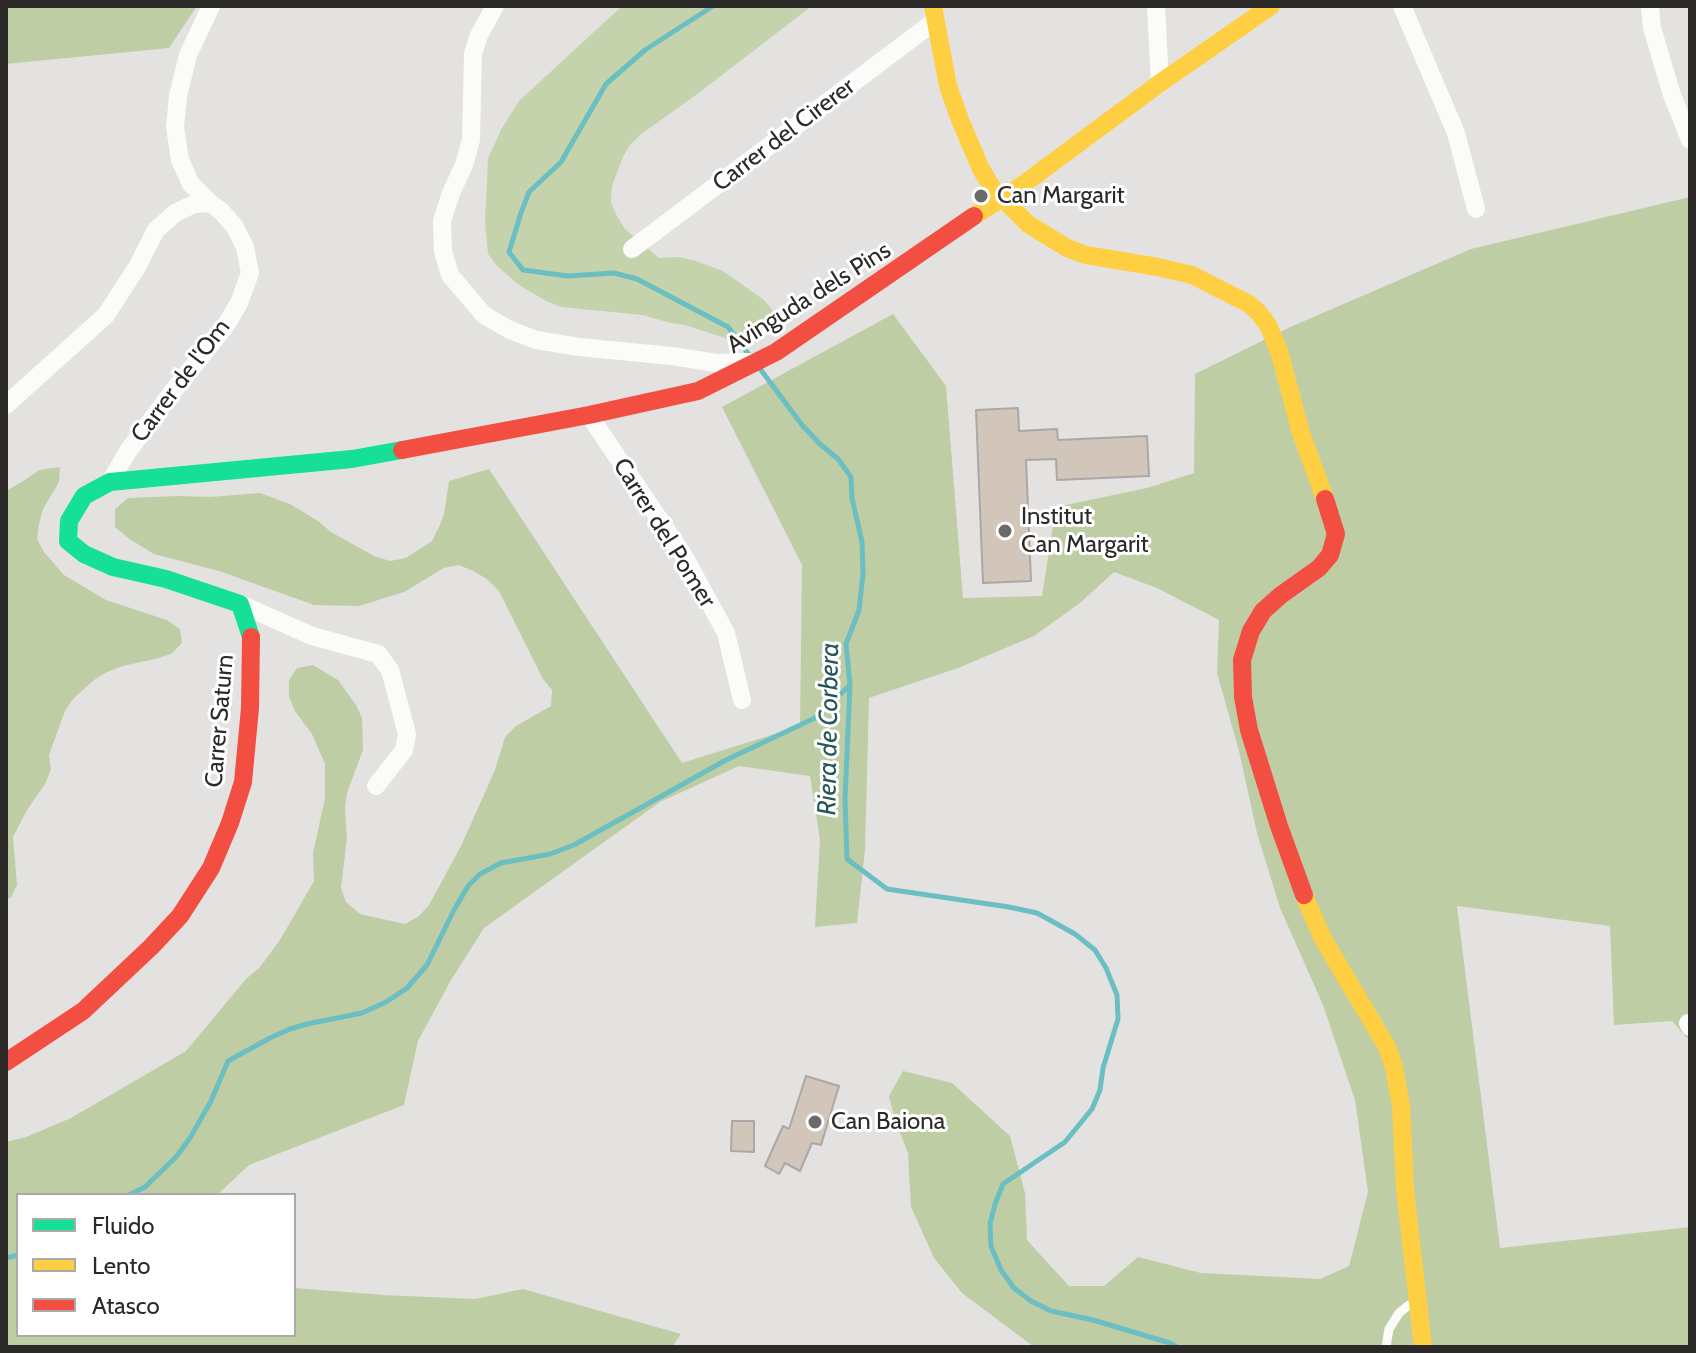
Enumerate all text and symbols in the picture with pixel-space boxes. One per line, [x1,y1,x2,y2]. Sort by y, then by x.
street label: Carrer del Cirerer [707,72,861,198]
place label: Can Margarit [997,182,1125,210]
marker: Can Margarit [972,187,990,205]
street label: Avinguda dels Pins [722,236,896,360]
street label: Carrer de l'Om [125,314,237,448]
street label: Carrer del Pomer [607,453,721,613]
place label: Institut Can Margarit [1021,503,1149,559]
marker: Institut Can Margarit [996,522,1014,540]
water label: Riera de Corbera [812,642,846,816]
street label: Carrer Saturn [200,653,240,789]
place label: Can Baiona [831,1108,945,1136]
marker: Can Baiona [806,1113,824,1131]
legend [16,1193,296,1337]
text: Fluido [92,1211,154,1240]
text: Lento [92,1251,151,1280]
text: Atasco [92,1291,160,1320]

